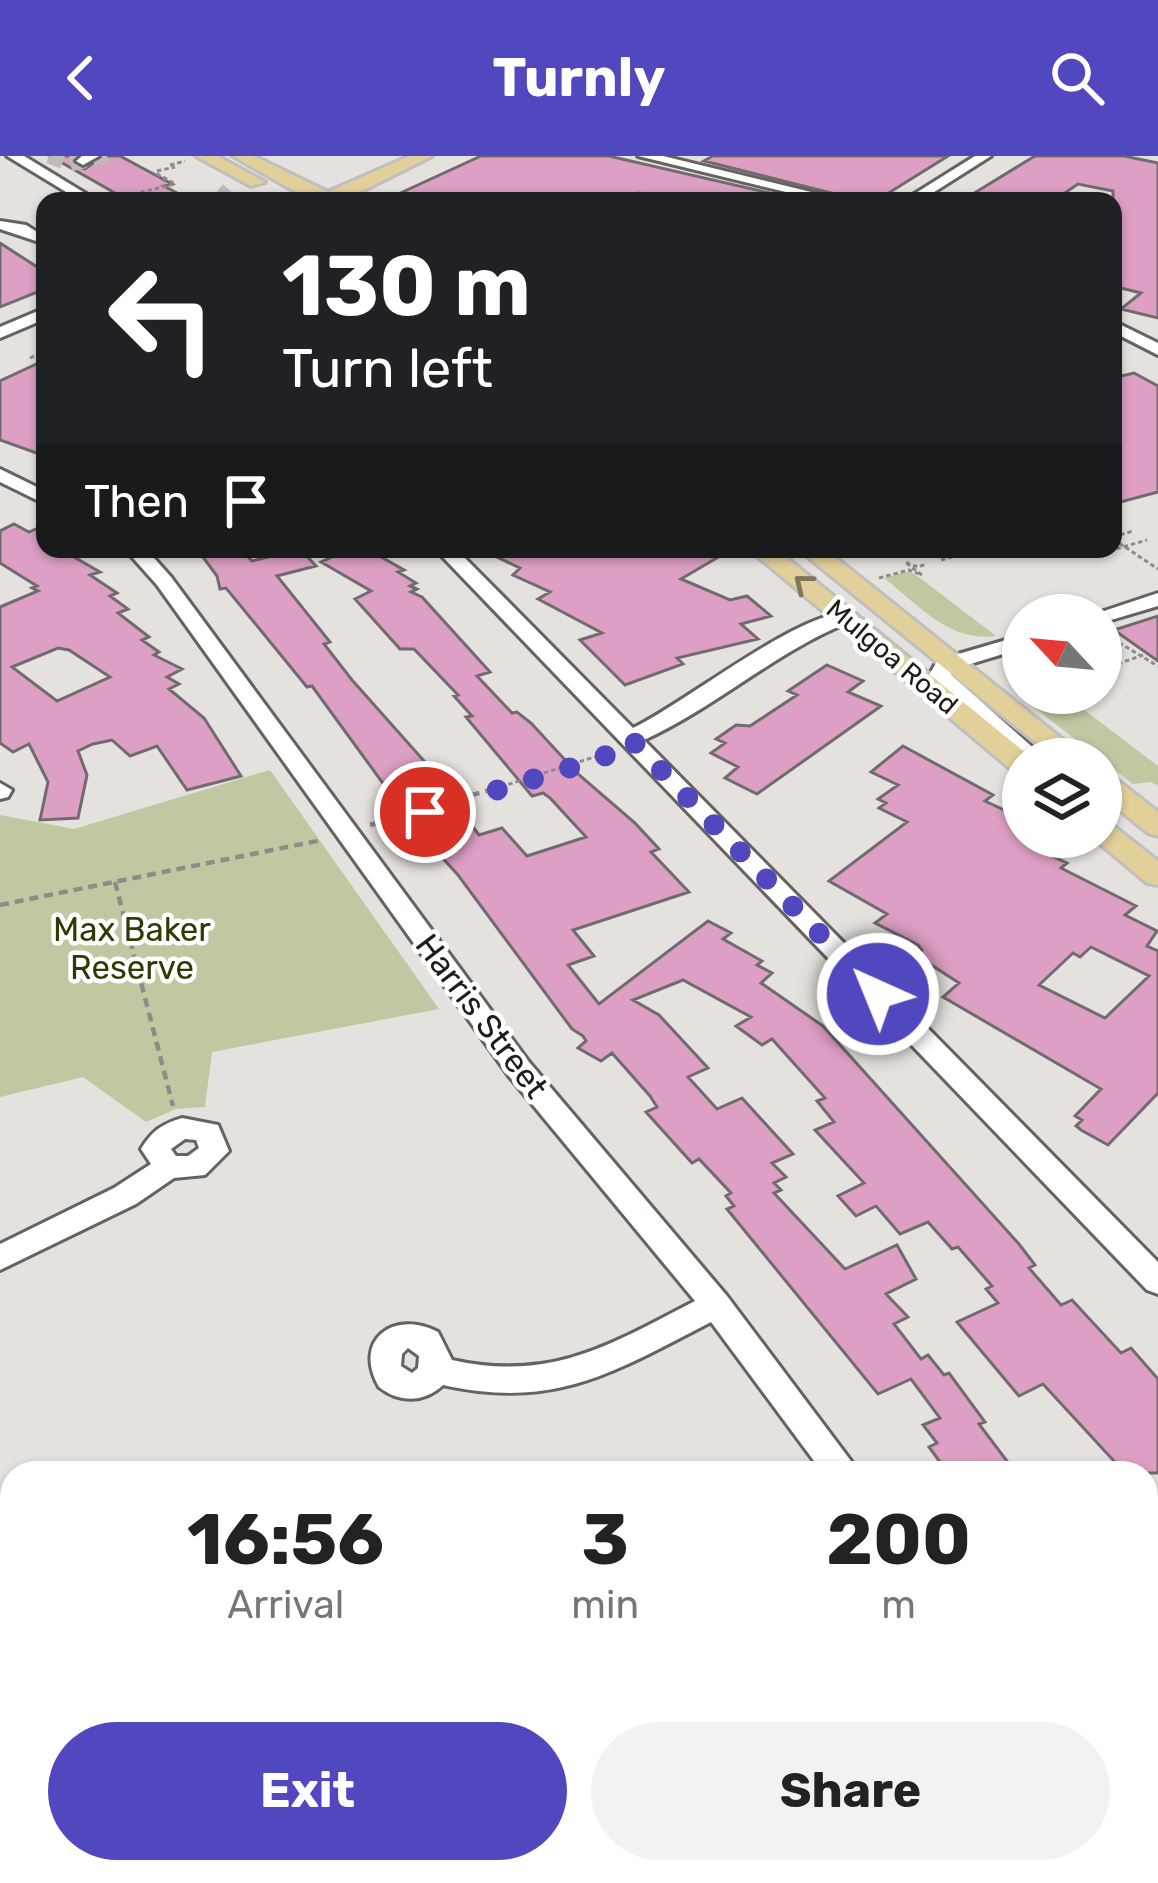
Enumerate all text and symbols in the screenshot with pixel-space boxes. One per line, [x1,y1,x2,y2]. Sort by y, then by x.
icon: back [48,45,114,111]
icon: search [1044,45,1110,111]
text: Turnly [493,46,665,110]
text: 130 m [282,236,531,336]
icon: left [84,240,240,396]
text: Turn left [282,337,493,401]
icon: arrive [213,468,279,534]
text: Then [84,475,189,528]
one-way arrow [795,576,817,597]
street label: Mulgoa Road [820,593,964,721]
north arrow [1002,594,1122,714]
map controls [1002,594,1122,858]
button: layers [1002,738,1122,858]
pin [374,761,476,863]
icon: arrive [392,779,458,845]
park label: Max Baker Reserve [53,910,211,987]
street label: Harris Street [408,926,556,1106]
position arrow [815,931,941,1057]
text: 16:56 [187,1497,384,1582]
text: 3 [581,1497,629,1582]
text: 200 [826,1497,971,1582]
text: Arrival [227,1582,344,1628]
text: min [571,1582,639,1628]
text: m [881,1582,916,1628]
button: Exit [48,1722,567,1860]
button: Share [591,1722,1110,1860]

